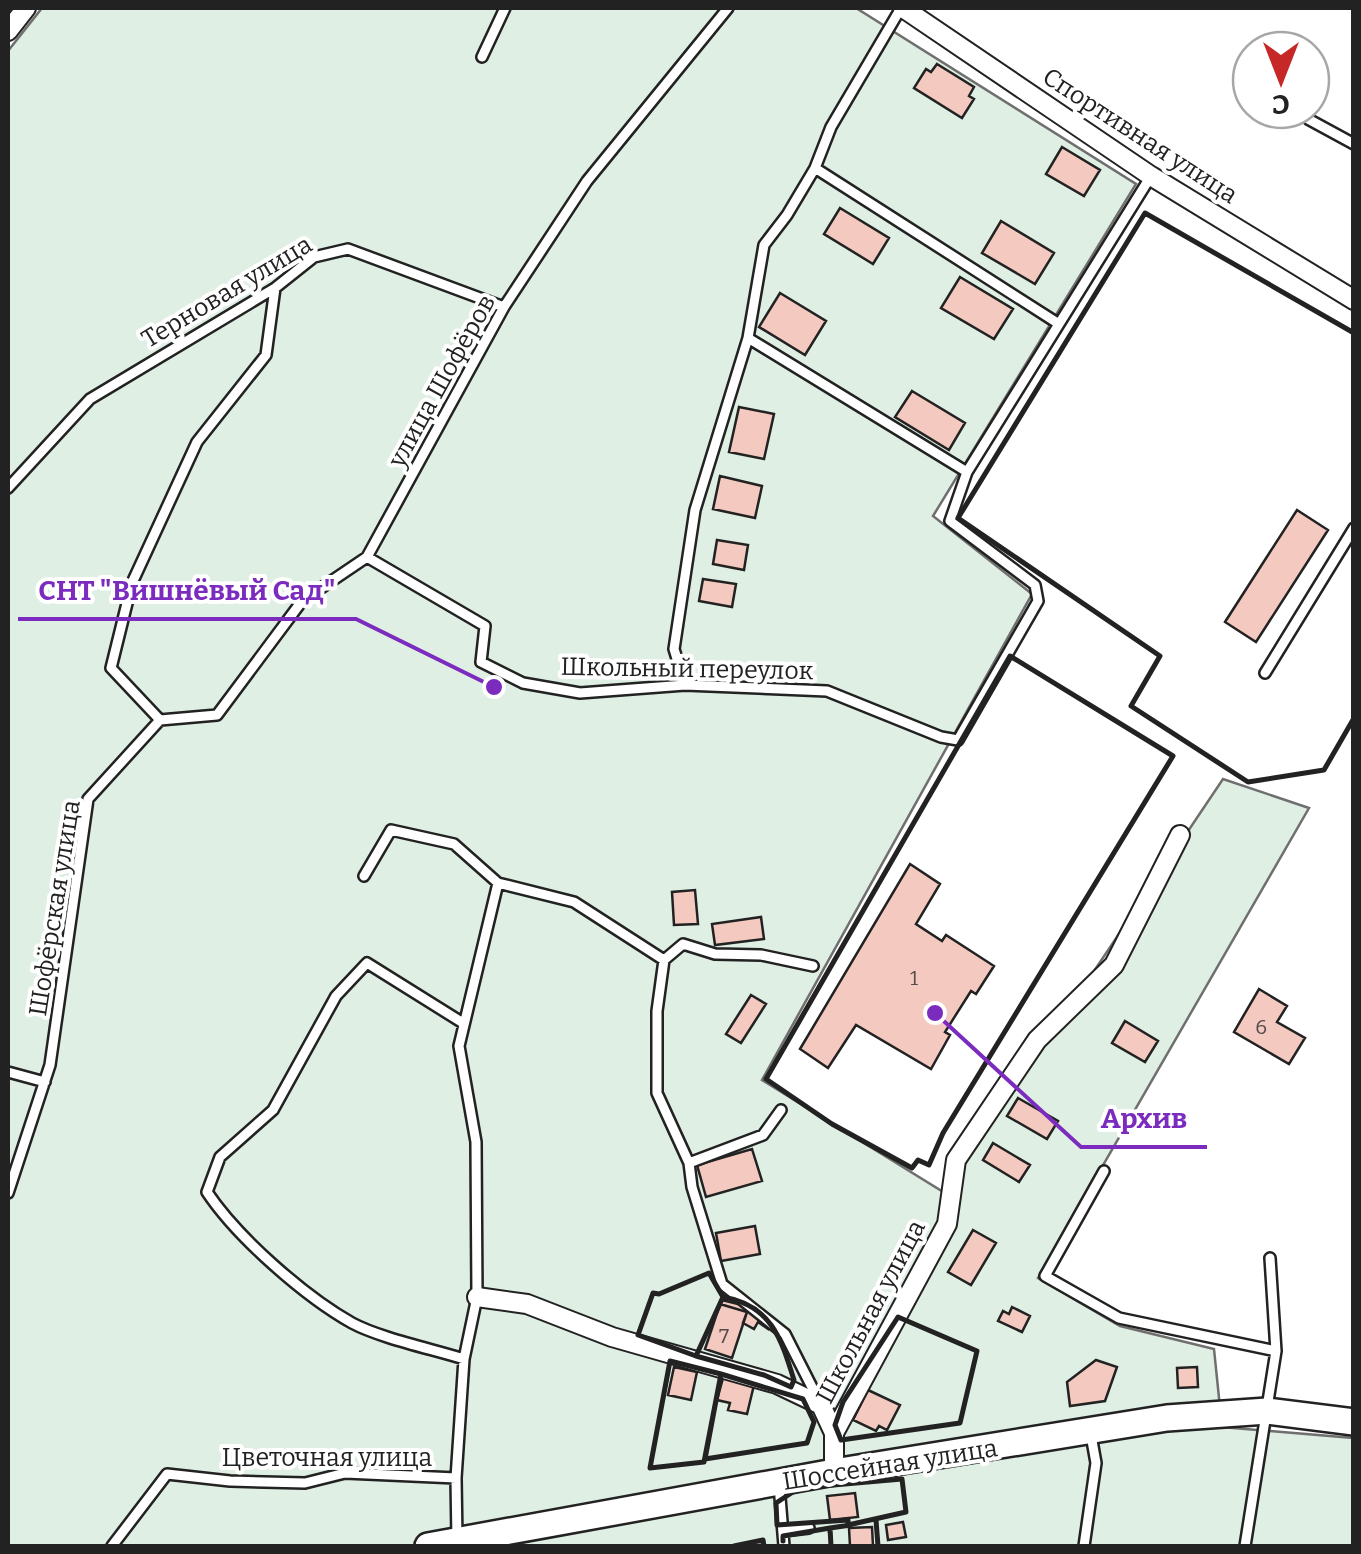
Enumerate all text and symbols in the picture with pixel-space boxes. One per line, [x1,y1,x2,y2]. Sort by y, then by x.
north arrow [1231,30,1331,130]
street label: Спортивная улица [1037,62,1243,210]
text: С [1272,88,1290,121]
street label: Терновая улица [136,229,318,355]
street label: улица Шофёров [382,289,502,473]
callout: СНТ "Вишнёвый Сад" [18,561,356,619]
text: СНТ "Вишнёвый Сад" [38,574,336,607]
street label: Школьный переулок [560,652,814,686]
street label: Шофёрская улица [23,798,87,1018]
house number: 1 [910,966,918,990]
house number: 6 [1255,1015,1267,1039]
callout: Архив [1081,1089,1207,1147]
text: Архив [1101,1102,1187,1135]
street label: Школьная улица [810,1215,932,1409]
house number: 7 [719,1324,729,1348]
street label: Шоссейная улица [780,1433,1000,1497]
street label: Цветочная улица [222,1443,433,1473]

